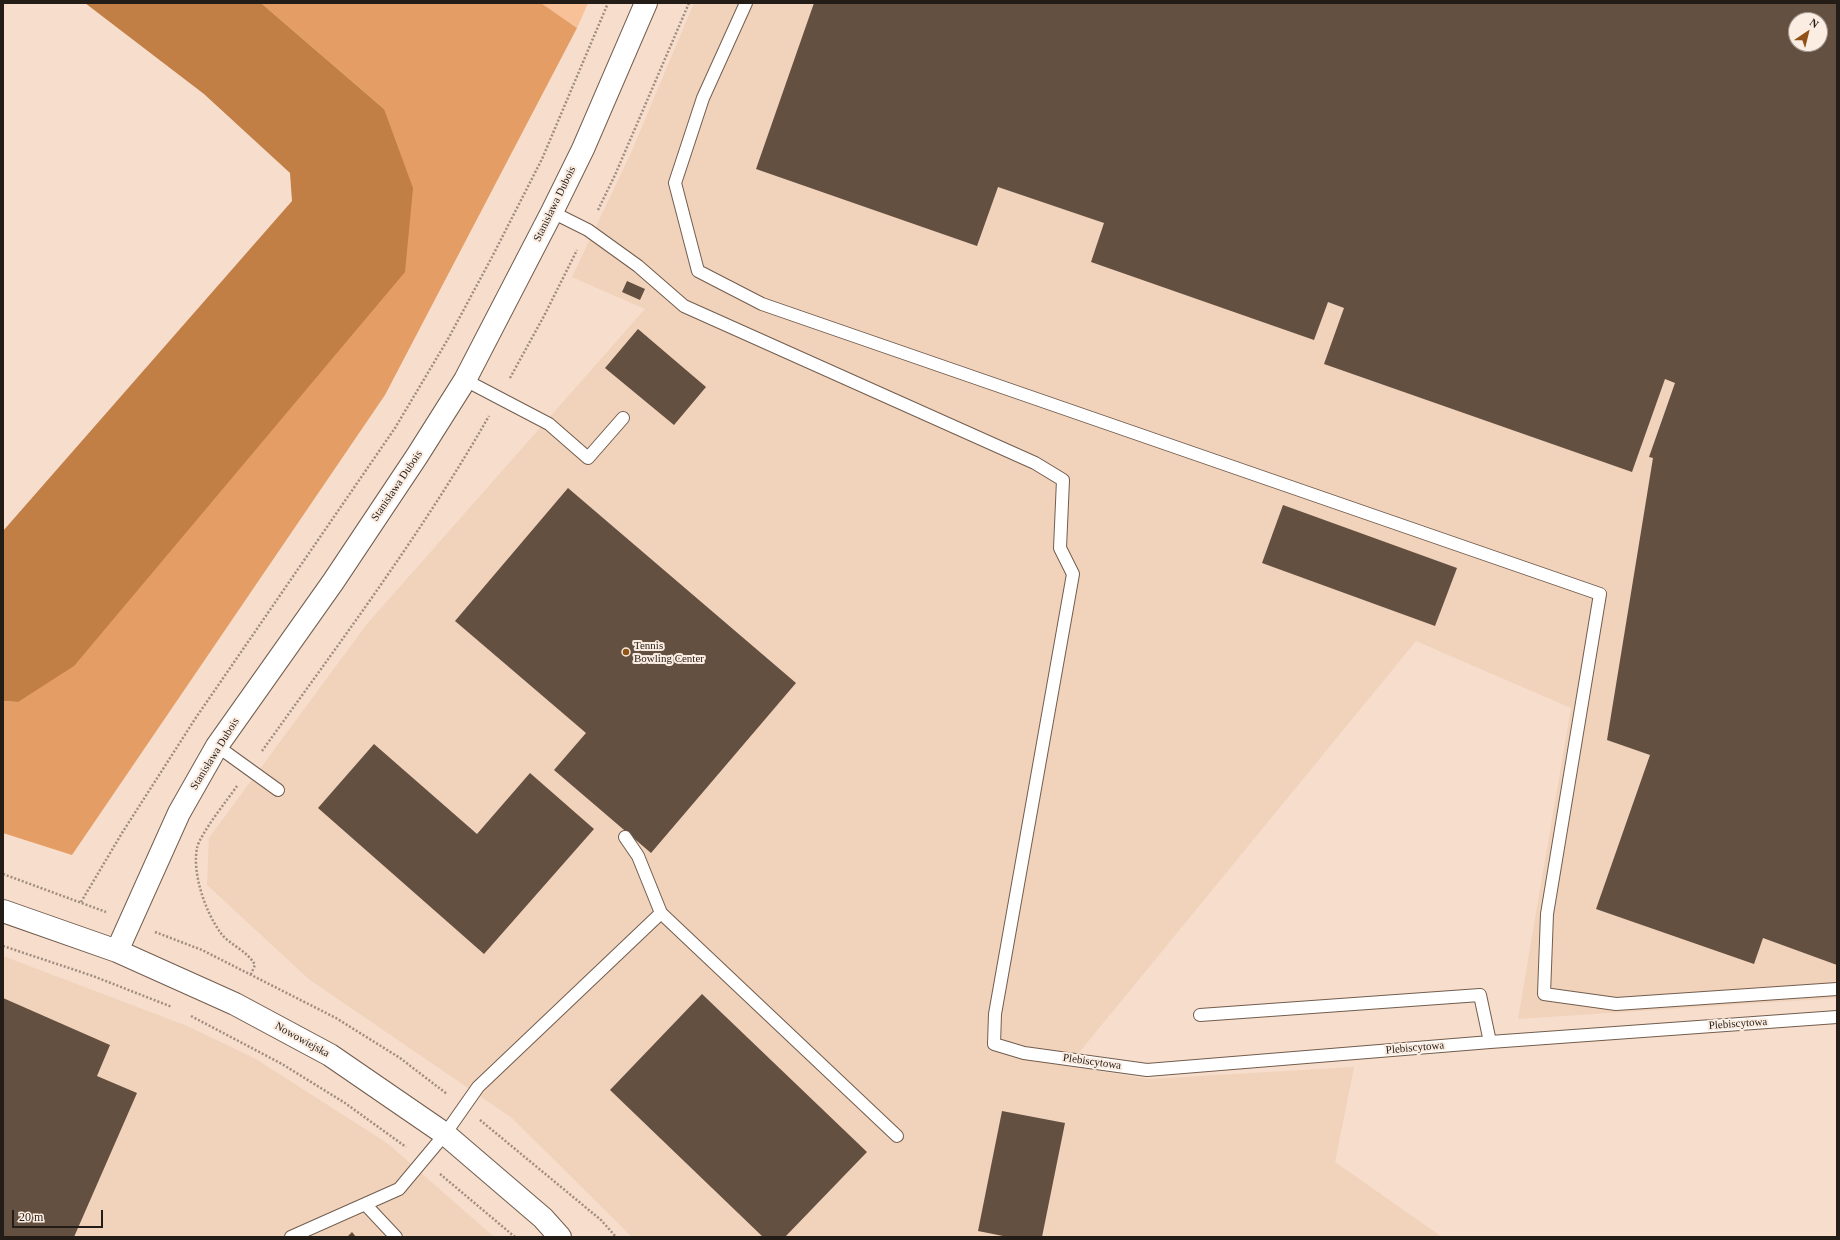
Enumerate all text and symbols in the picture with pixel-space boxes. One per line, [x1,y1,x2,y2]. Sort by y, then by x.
north arrow [1788,12,1828,52]
text: N [1808,16,1821,30]
street label: Stanisława Dubois [531,164,579,244]
street label: Stanisława Dubois [369,448,425,524]
place label: Tennis Bowling Center [634,639,704,665]
marker: Tennis Bowling Center [621,647,631,657]
street label: Stanisława Dubois [188,716,242,792]
street label: Plebiscytowa [1708,1015,1768,1033]
street label: Nowowiejska [272,1020,332,1060]
street label: Plebiscytowa [1385,1039,1445,1057]
street label: Plebiscytowa [1062,1051,1122,1073]
scale bar [14,1202,105,1228]
text: 20 m [19,1210,43,1224]

